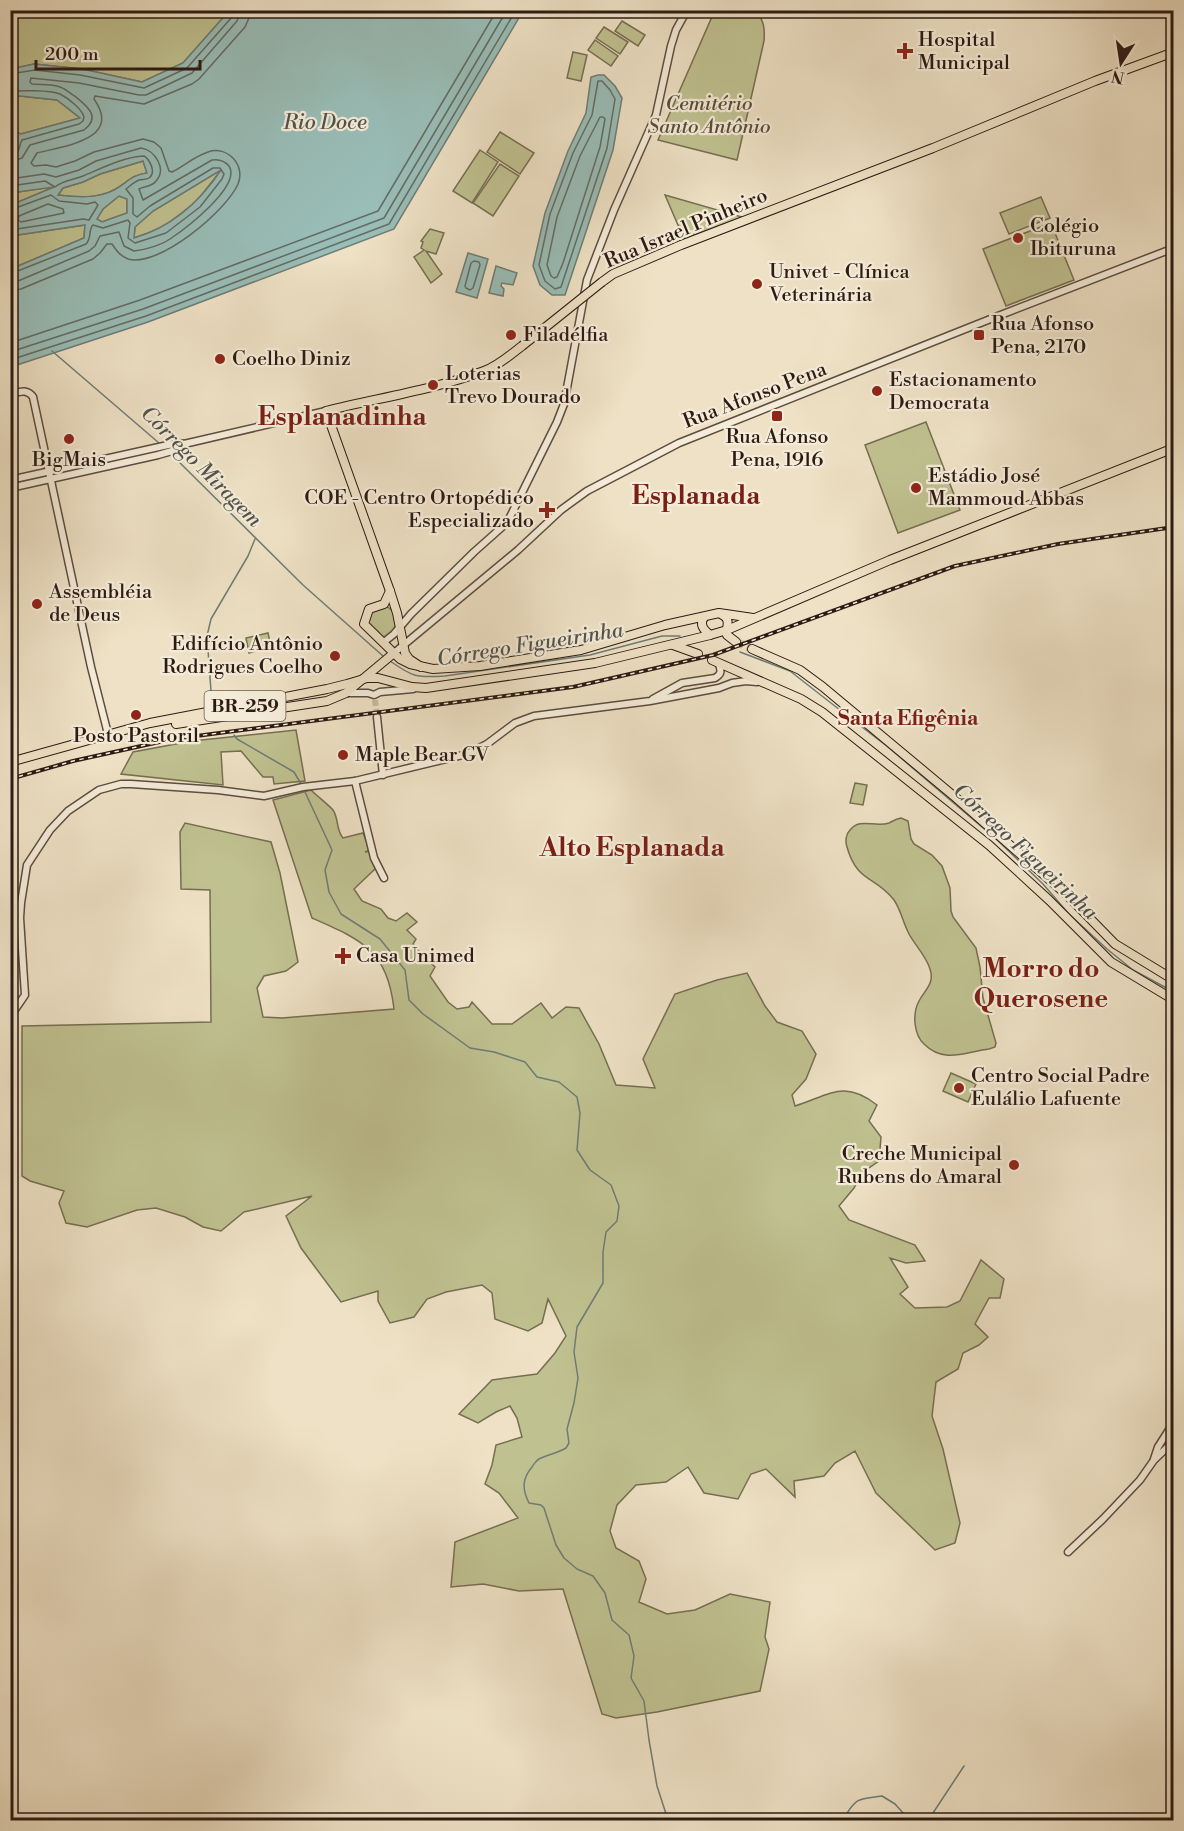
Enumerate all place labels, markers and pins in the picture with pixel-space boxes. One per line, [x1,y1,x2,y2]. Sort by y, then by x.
place label: Hospital Municipal [918,28,1010,76]
marker: Hospital Municipal [896,42,914,60]
place label: Colégio Ibituruna [1030,214,1117,262]
marker: Colégio Ibituruna [1011,231,1025,245]
place label: Univet - Clínica Veterinária [768,260,911,308]
marker: Univet - Clínica Veterinária [750,277,764,291]
place label: Rua Afonso Pena, 2170 [991,312,1094,360]
place label: Filadélfia [523,323,609,348]
marker: Filadélfia [504,328,518,342]
marker: Rua Afonso Pena, 2170 [972,328,986,342]
place label: Coelho Diniz [232,347,351,372]
marker: Coelho Diniz [213,352,227,366]
place label: Loterias Trevo Dourado [445,362,581,410]
place label: Estacionamento Democrata [889,368,1037,416]
marker: Loterias Trevo Dourado [426,378,440,392]
marker: Estacionamento Democrata [870,384,884,398]
marker: Rua Afonso Pena, 1916 [770,409,784,423]
place label: Rua Afonso Pena, 1916 [725,425,829,473]
marker: BigMais [62,432,76,446]
place label: BigMais [31,448,106,473]
place label: Estádio José Mammoud Abbas [928,464,1084,512]
marker: Estádio José Mammoud Abbas [909,481,923,495]
place label: COE - Centro Ortopédico Especializado [304,486,534,534]
marker: COE - Centro Ortopédico Especializado [538,501,556,519]
place label: Assembléia de Deus [48,580,153,628]
marker: Assembléia de Deus [30,597,44,611]
place label: Edifício Antônio Rodrigues Coelho [162,632,323,680]
marker: Edifício Antônio Rodrigues Coelho [328,649,342,663]
marker: Posto Pastoril [129,708,143,722]
place label: Posto Pastoril [73,724,199,749]
place label: Maple Bear GV [355,743,490,768]
marker: Maple Bear GV [336,748,350,762]
place label: Casa Unimed [356,944,475,969]
marker: Casa Unimed [334,947,352,965]
place label: Centro Social Padre Eulálio Lafuente [971,1064,1150,1112]
marker: Centro Social Padre Eulálio Lafuente [952,1081,966,1095]
place label: Creche Municipal Rubens do Amaral [838,1142,1002,1190]
marker: Creche Municipal Rubens do Amaral [1007,1158,1021,1172]

